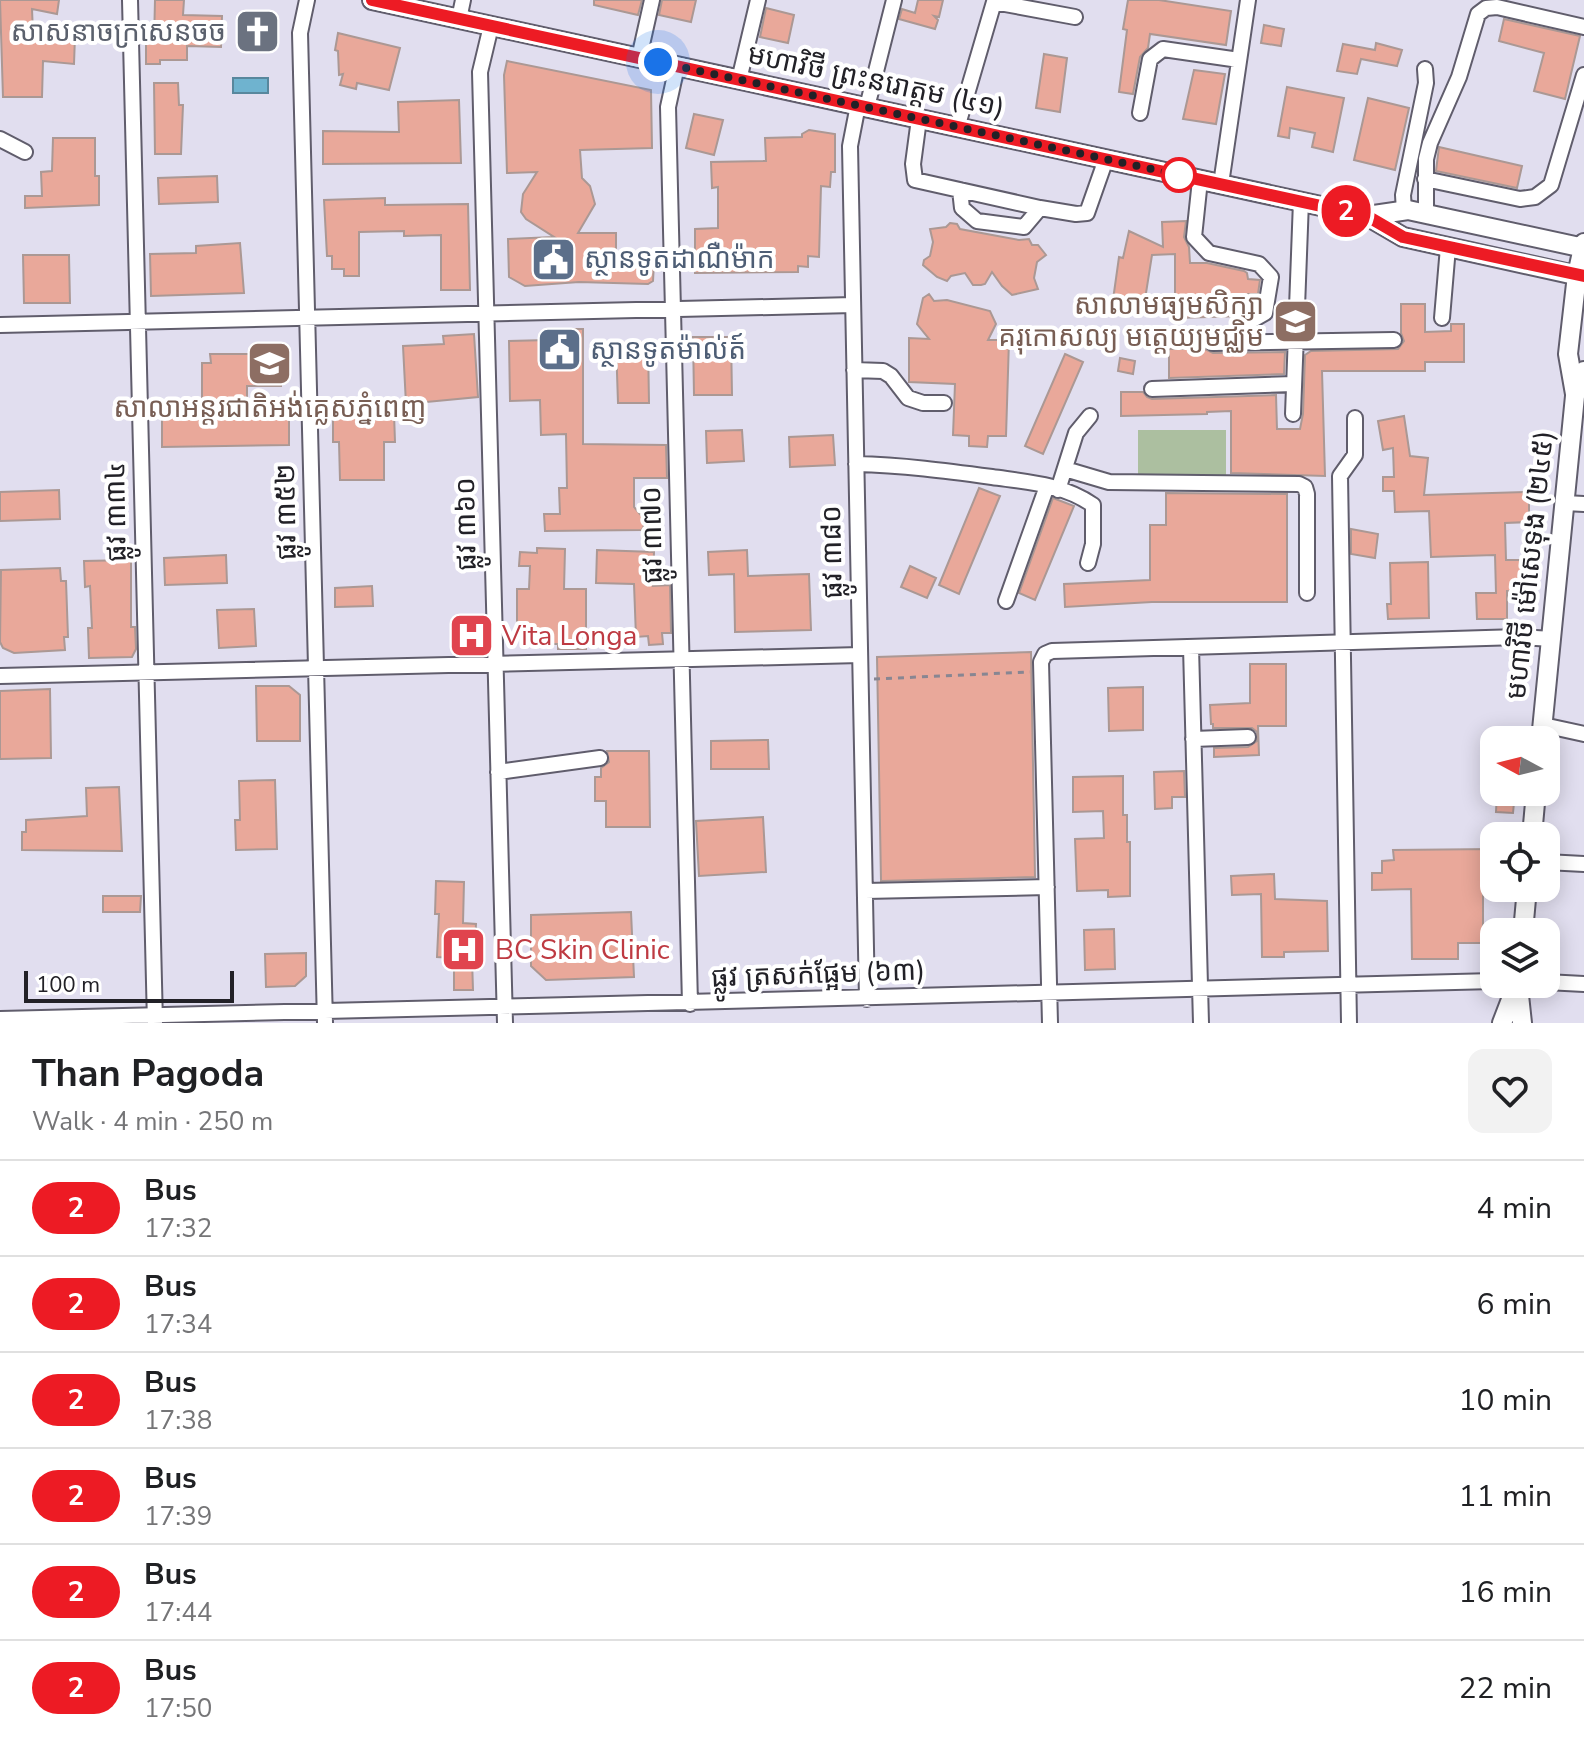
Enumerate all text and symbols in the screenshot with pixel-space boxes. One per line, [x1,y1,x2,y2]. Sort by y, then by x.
church icon: សាសនាចក្រសេនចច [233,8,281,56]
place label: សាសនាចក្រសេនចច [11,13,226,51]
street label: មហាវិថី ព្រះនរោត្តម (៤១) [744,35,1008,127]
your location [638,42,678,82]
unlabelled marker [1162,158,1196,192]
line badge: 2 [1320,185,1372,237]
text: 2 [1338,192,1354,230]
public building icon: ស្ថានទូតដាណឺម៉ាក [529,235,577,283]
place label: ស្ថានទូតដាណឺម៉ាក [584,240,775,278]
place label: សាលាមធ្យមសិក្សា គរុកោសល្យ មត្តេយ្យមជ្ឈិម [998,286,1264,356]
school or university icon: សាលាមធ្យមសិក្សា គរុកោសល្យ មត្តេយ្យមជ្ឈិម [1271,297,1319,345]
public building icon: ស្ថានទូតម៉ាល់ត៍ [535,326,583,374]
place label: ស្ថានទូតម៉ាល់ត៍ [590,331,746,369]
school or university icon: សាលាអន្តរជាតិអង់គ្លេសភ្នំពេញ [246,340,294,388]
place label: សាលាអន្តរជាតិអង់គ្លេសភ្នំពេញ [113,389,427,427]
street label: មហាវិថី ម៉ៅសេទុង (២៤៥) [1497,429,1563,701]
street label: ផ្លូវ ៣៣៤ [96,462,141,562]
street label: ផ្លូវ ៣៥២ [266,463,311,561]
street label: ផ្លូវ ៣៦០ [446,477,491,571]
street label: ផ្លូវ ៣៧០ [632,486,677,584]
street label: ផ្លូវ ៣៨០ [812,505,857,599]
hospital icon: Vita Longa [447,612,495,660]
place label: Vita Longa [501,617,637,655]
north arrow [1480,726,1560,806]
map controls [1480,726,1560,998]
button: locate [1480,822,1560,902]
button: layers [1480,918,1560,998]
hospital icon: BC Skin Clinic [440,926,488,974]
place label: BC Skin Clinic [495,931,670,969]
street label: ផ្លូវ ត្រសក់ផ្អែម (៦៣) [710,951,926,1002]
scale bar [24,967,234,1003]
text: 100 m [36,970,100,1000]
text: Than Pagoda [32,1048,264,1099]
button: heart [1468,1049,1552,1133]
text: Walk · 4 min · 250 m [32,1104,273,1139]
text: Bus [144,1170,197,1211]
text: 4 min [1477,1188,1552,1229]
text: 2 [68,1189,84,1227]
text: 17:32 [144,1211,212,1246]
text: Bus [144,1266,197,1307]
text: 6 min [1477,1284,1552,1325]
text: 2 [68,1285,84,1323]
text: 17:34 [144,1307,212,1342]
text: Bus [144,1362,197,1403]
text: 10 min [1459,1380,1552,1421]
text: 2 [68,1381,84,1419]
text: 17:38 [144,1403,212,1438]
text: Bus [144,1458,197,1499]
text: 11 min [1459,1476,1552,1517]
text: 2 [68,1477,84,1515]
text: 17:39 [144,1499,212,1534]
text: Bus [144,1554,197,1595]
text: 16 min [1459,1572,1552,1613]
text: 2 [68,1573,84,1611]
text: 17:44 [144,1595,212,1630]
text: Bus [144,1650,197,1691]
text: 22 min [1459,1668,1552,1709]
text: 2 [68,1669,84,1707]
text: 17:50 [144,1691,212,1726]

